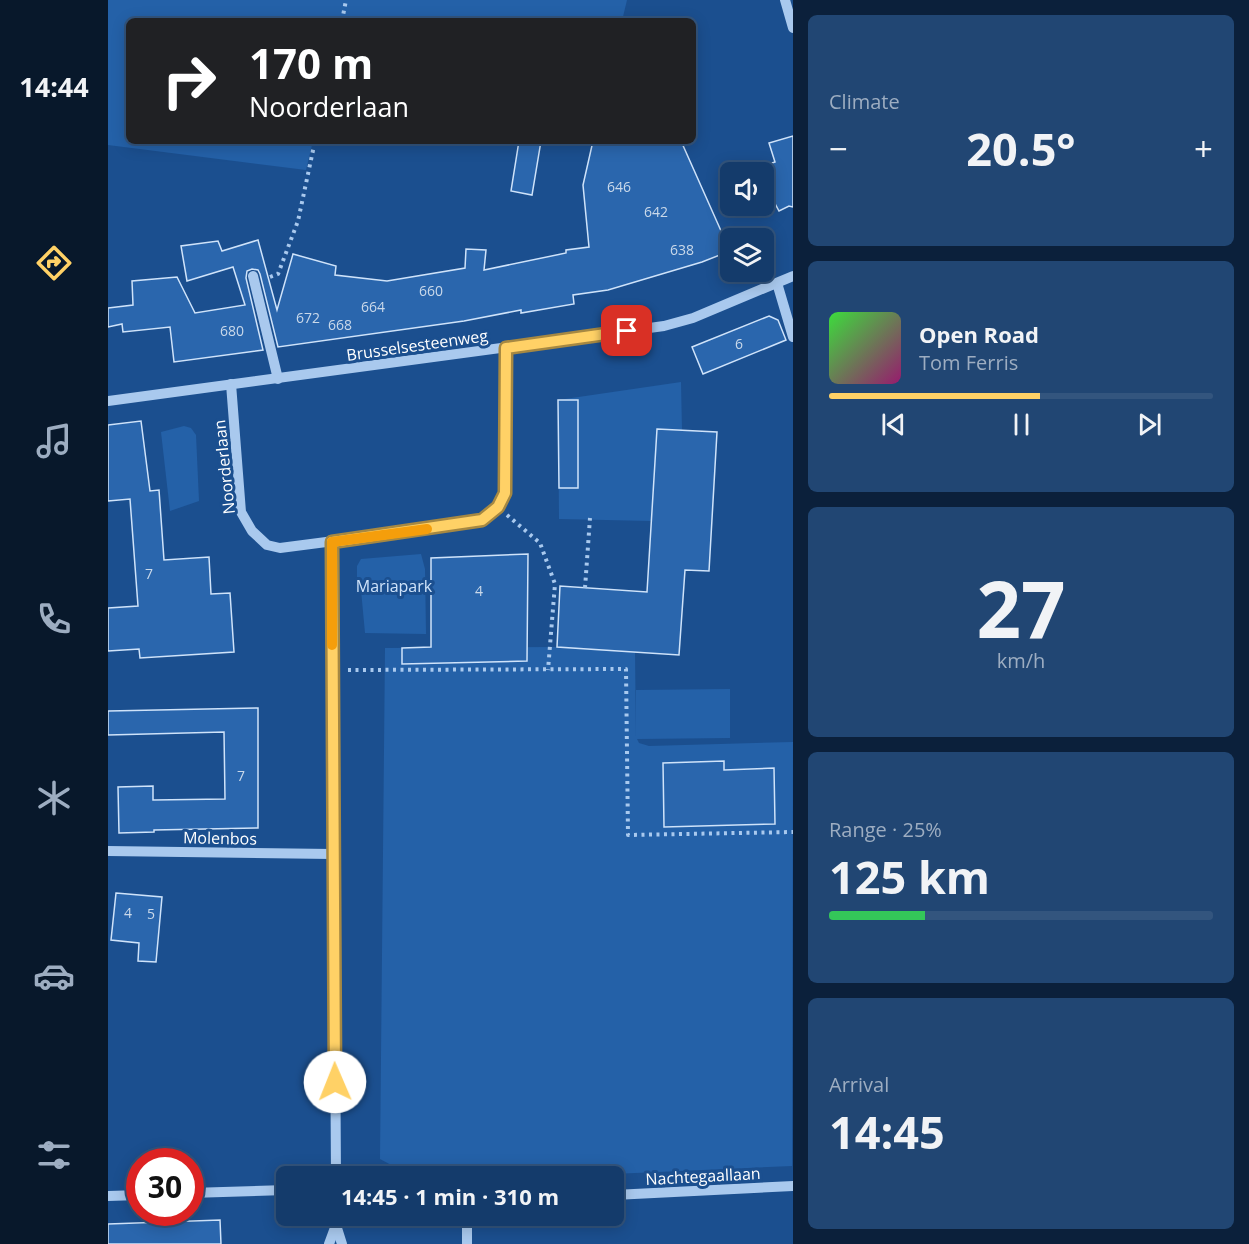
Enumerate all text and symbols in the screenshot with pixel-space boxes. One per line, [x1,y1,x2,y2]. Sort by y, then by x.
text: 170 m [249,34,373,91]
icon: right [150,42,228,120]
text: 14:44 [19,68,89,105]
text: Noorderlaan [249,88,409,125]
text: Climate [829,88,900,115]
text: 20.5° [966,118,1076,179]
text: − [829,126,848,171]
text: + [1194,126,1213,171]
map controls [720,162,774,282]
button: sound [720,162,774,216]
house number: 646 [607,177,631,196]
house number: 642 [644,202,668,221]
button: layers [720,228,774,282]
house number: 638 [670,240,694,259]
icon: directions [33,242,75,284]
house number: 660 [419,281,443,300]
house number: 664 [361,297,385,316]
pin [601,305,652,356]
house number: 672 [296,308,320,327]
icon: arrive [610,314,643,347]
house number: 668 [328,315,352,334]
text: Open Road [919,319,1039,349]
house number: 680 [220,321,244,340]
street label: Brusselsesteenweg [345,324,490,366]
house number: 6 [735,334,743,353]
text: Tom Ferris [919,349,1018,376]
icon: previous [877,408,910,441]
icon: pause [1005,408,1038,441]
icon: next [1133,408,1166,441]
street label: Noorderlaan [208,419,240,515]
icon: music [33,420,75,462]
text: 27 [976,555,1066,661]
house number: 7 [145,564,153,583]
park label: Mariapark [356,575,433,597]
house number: 4 [475,581,483,600]
icon: phone [33,598,75,640]
text: km/h [997,647,1045,674]
house number: 7 [237,766,245,785]
icon: climate [33,777,75,819]
text: Range · 25% [829,816,942,843]
street label: Molenbos [183,826,257,850]
text: 125 km [829,846,990,907]
house number: 4 [124,903,132,922]
house number: 5 [147,904,155,923]
icon: car [33,955,75,997]
position arrow [303,1050,367,1114]
text: Arrival [829,1071,889,1098]
text: 14:45 [829,1101,945,1162]
icon: filters [33,1134,75,1176]
speed limit sign: 30 [126,1148,204,1226]
street label: Nachtegaallaan [645,1162,761,1190]
text: 14:45 · 1 min · 310 m [341,1181,559,1211]

